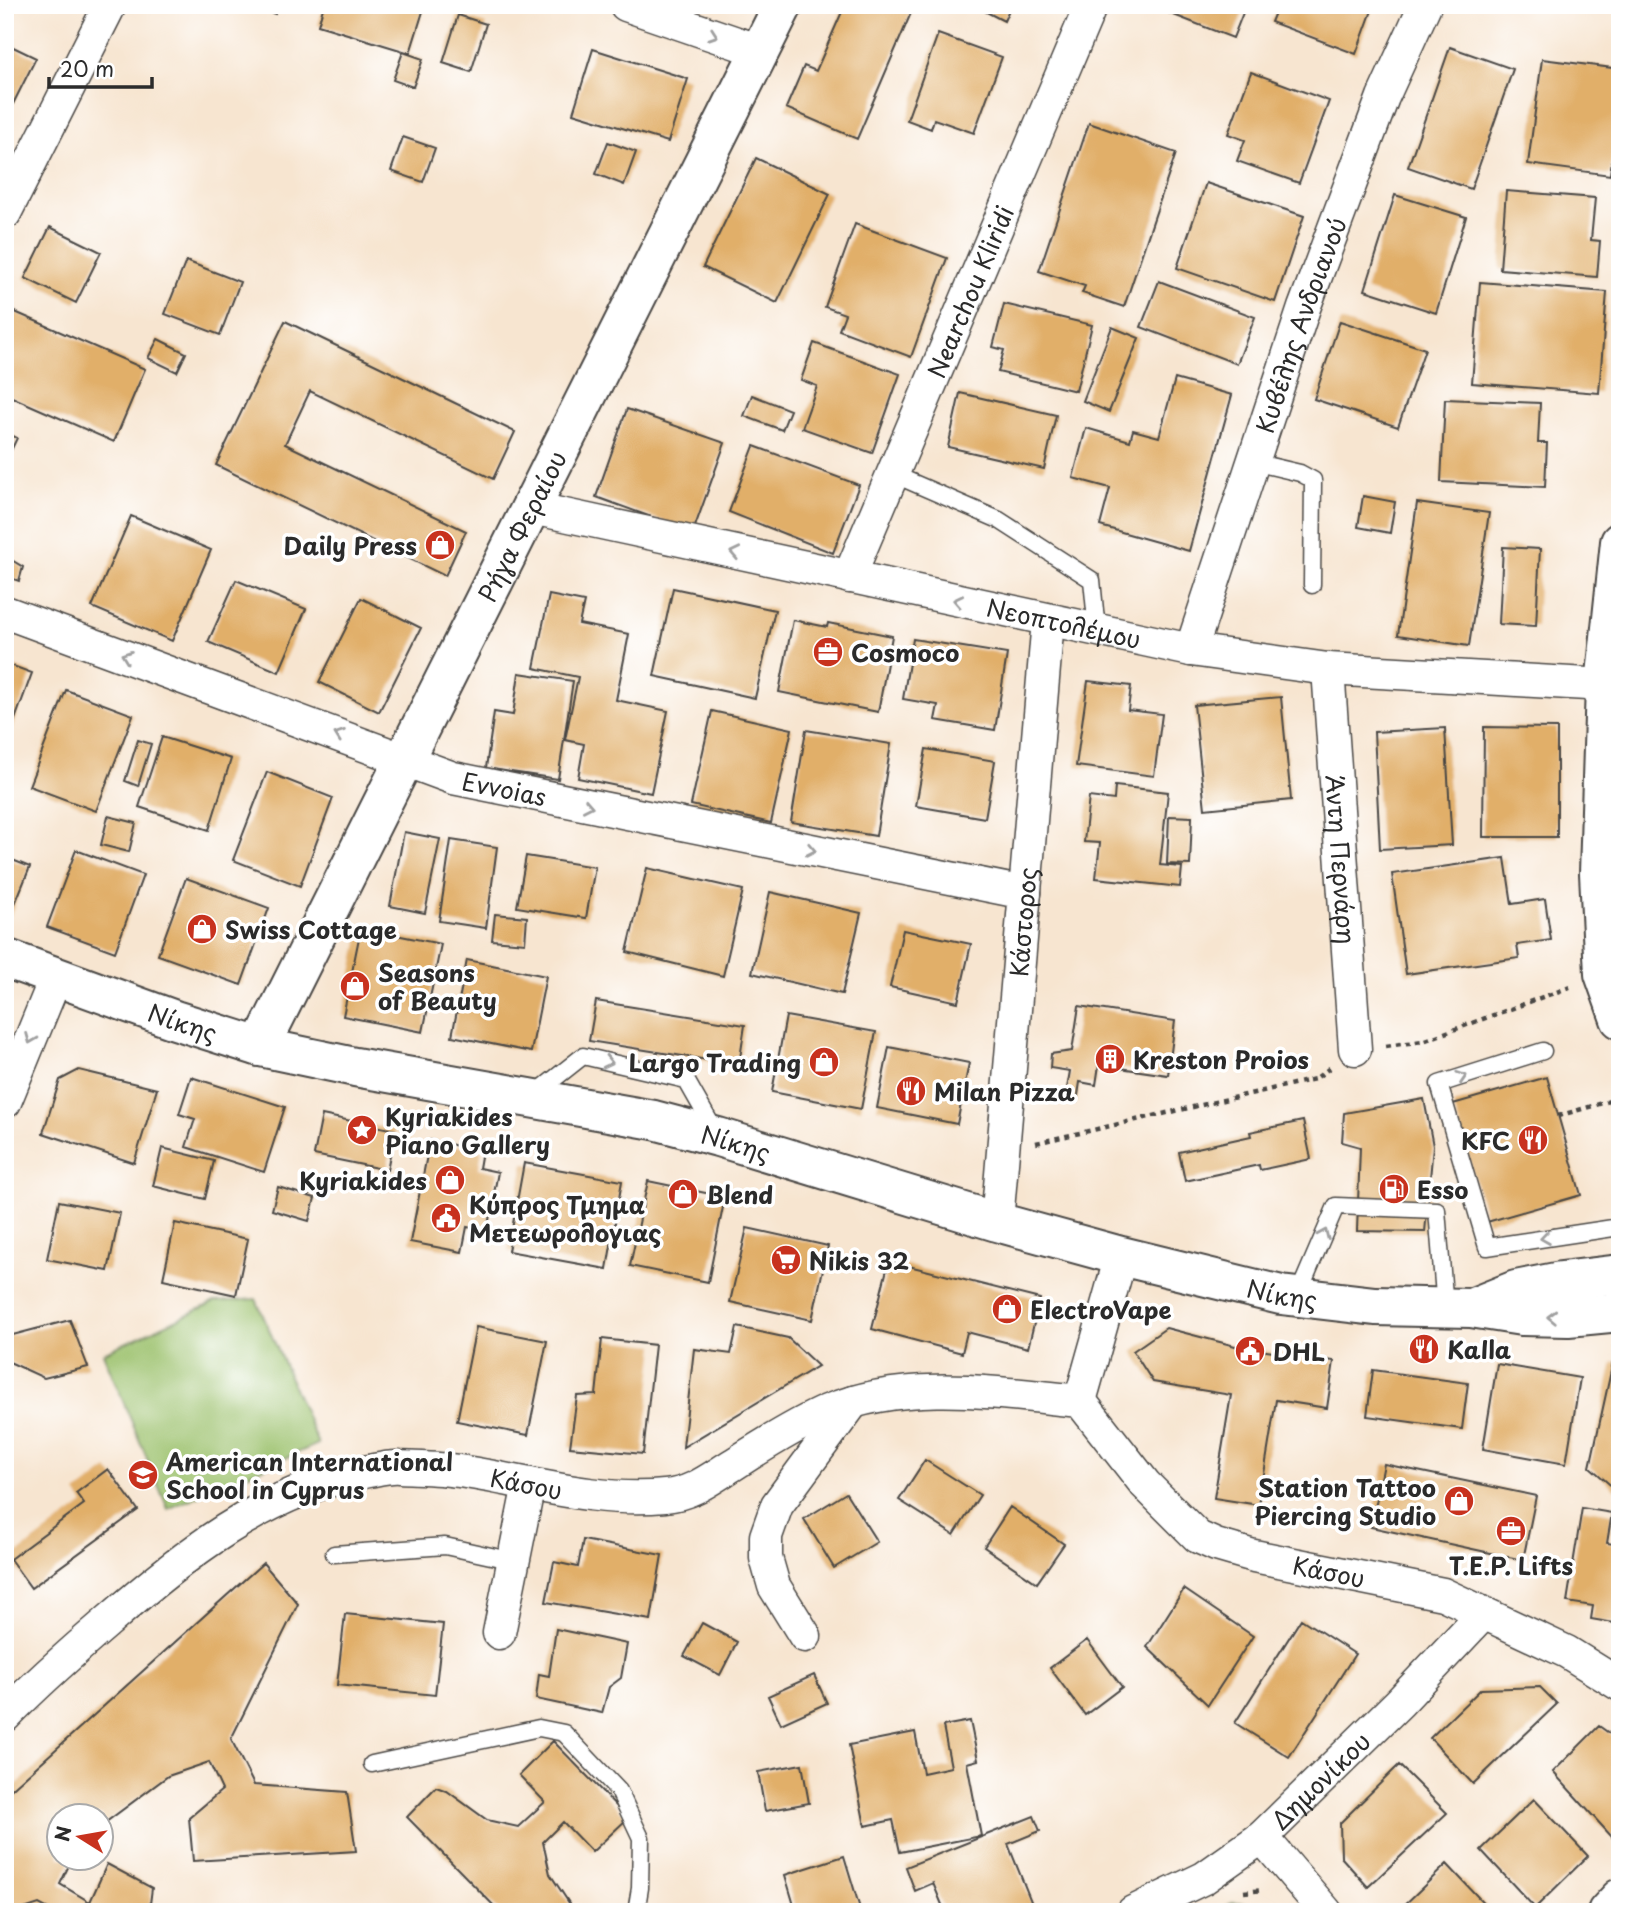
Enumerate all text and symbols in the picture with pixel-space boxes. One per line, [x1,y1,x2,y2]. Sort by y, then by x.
one-way arrow [707,27,719,41]
scale bar [49,46,152,90]
text: 20 m [60,52,114,84]
street label: Nearchou Kliridi [917,200,1022,383]
street label: Κυβέλης Ανδριανού [1246,212,1355,437]
street label: Ρήγα Φεραίου [469,444,575,608]
place label: Daily Press [284,527,417,563]
shop icon: Daily Press [423,528,457,562]
one-way arrow [729,546,741,561]
street label: Νεοπτολέμου [983,588,1144,657]
one-way arrow [952,595,964,609]
place label: Cosmoco [851,634,959,670]
office icon: Cosmoco [811,635,845,669]
one-way arrow [120,651,132,665]
one-way arrow [333,730,345,744]
street label: Evvoias [459,762,550,814]
street label: Άντη Περνάρη [1318,774,1366,945]
one-way arrow [582,797,594,812]
one-way arrow [805,842,817,857]
street label: Κάστορος [1000,866,1045,978]
place label: Swiss Cottage [225,911,397,947]
shop icon: Swiss Cottage [185,912,219,946]
place label: Seasons of Beauty [378,954,497,1018]
shop icon: Seasons of Beauty [338,969,372,1003]
street label: Νίκης [143,994,222,1050]
one-way arrow [25,1033,39,1045]
place label: Kreston Proios [1133,1041,1309,1077]
building icon: Kreston Proios [1093,1042,1127,1076]
place label: Largo Trading [629,1044,801,1080]
shop icon: Largo Trading [807,1045,841,1079]
one-way arrow [602,1054,614,1068]
one-way arrow [1455,1071,1468,1085]
place label: Milan Pizza [934,1073,1075,1109]
restaurant icon: Milan Pizza [894,1074,928,1108]
place label: Kyriakides Piano Gallery [385,1098,550,1162]
place icon: Kyriakides Piano Gallery [345,1113,379,1147]
street label: Νίκης [698,1115,775,1170]
place label: KFC [1461,1122,1510,1158]
restaurant icon: KFC [1516,1123,1550,1157]
place label: Kyriakides [299,1162,427,1198]
shop icon: Kyriakides [433,1163,467,1197]
place label: Esso [1417,1171,1468,1207]
fuel station icon: Esso [1377,1172,1411,1206]
place label: Blend [706,1176,773,1212]
shop icon: Blend [666,1177,700,1211]
place label: Κύπρος Τμημα Μετεωρολογιας [469,1186,661,1250]
public building icon: Κύπρος Τμημα Μετεωρολογιας [429,1201,463,1235]
one-way arrow [1315,1229,1329,1241]
one-way arrow [1539,1230,1551,1245]
place label: Nikis 32 [809,1242,909,1278]
supermarket icon: Nikis 32 [769,1243,803,1277]
street label: Νίκης [1243,1269,1319,1317]
place label: ElectroVape [1030,1291,1172,1327]
shop icon: ElectroVape [990,1292,1024,1326]
one-way arrow [1546,1309,1557,1324]
place label: Kalla [1447,1331,1512,1367]
restaurant icon: Kalla [1407,1332,1441,1366]
place label: DHL [1273,1333,1325,1369]
public building icon: DHL [1233,1334,1267,1368]
place label: American International School in Cyprus [165,1443,453,1507]
school or university icon: American International School in Cyprus [126,1458,160,1492]
street label: Κάσου [487,1459,565,1508]
place label: Station Tattoo Piercing Studio [1255,1469,1436,1533]
shop icon: Station Tattoo Piercing Studio [1442,1484,1476,1518]
office icon: T.E.P. Lifts [1494,1514,1528,1548]
street label: Κάσου [1290,1546,1368,1596]
place label: T.E.P. Lifts [1449,1547,1573,1583]
street label: Δημονίκου [1262,1723,1378,1837]
north arrow [46,1801,116,1871]
text: N [47,1824,78,1844]

